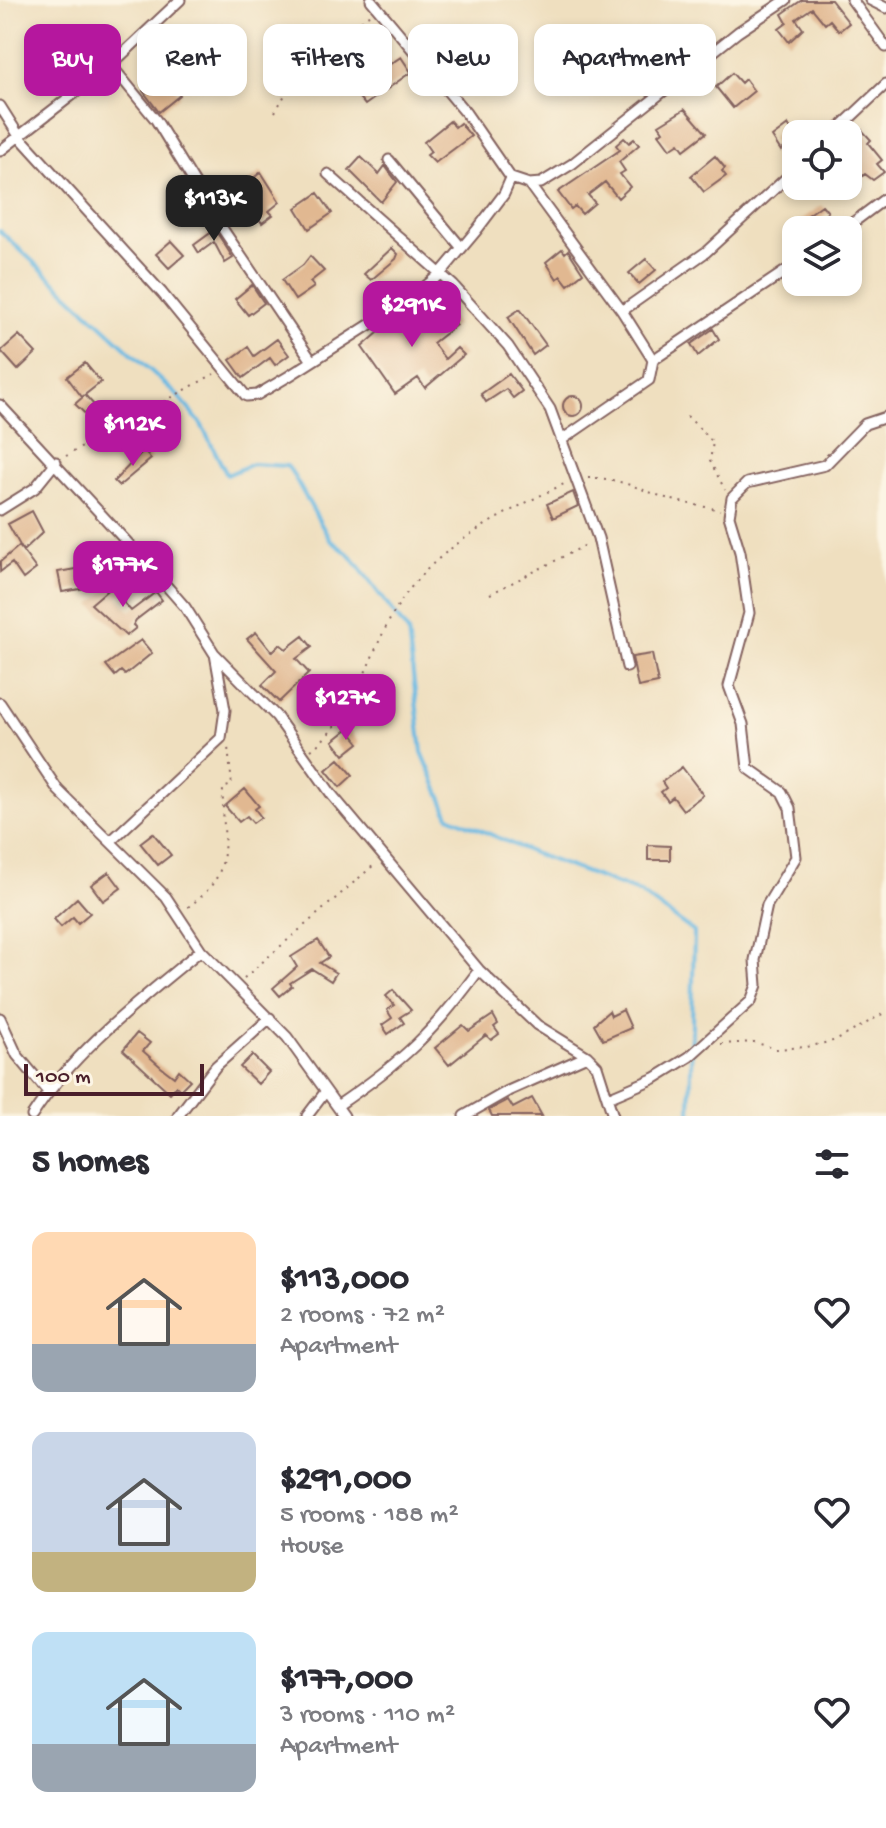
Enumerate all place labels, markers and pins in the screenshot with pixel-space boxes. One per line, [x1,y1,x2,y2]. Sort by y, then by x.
pin: $113K [158,175,270,243]
pin: $291K [356,281,468,349]
pin: $112K [77,400,189,468]
pin: $177K [67,541,179,609]
pin: $127K [290,674,402,742]

